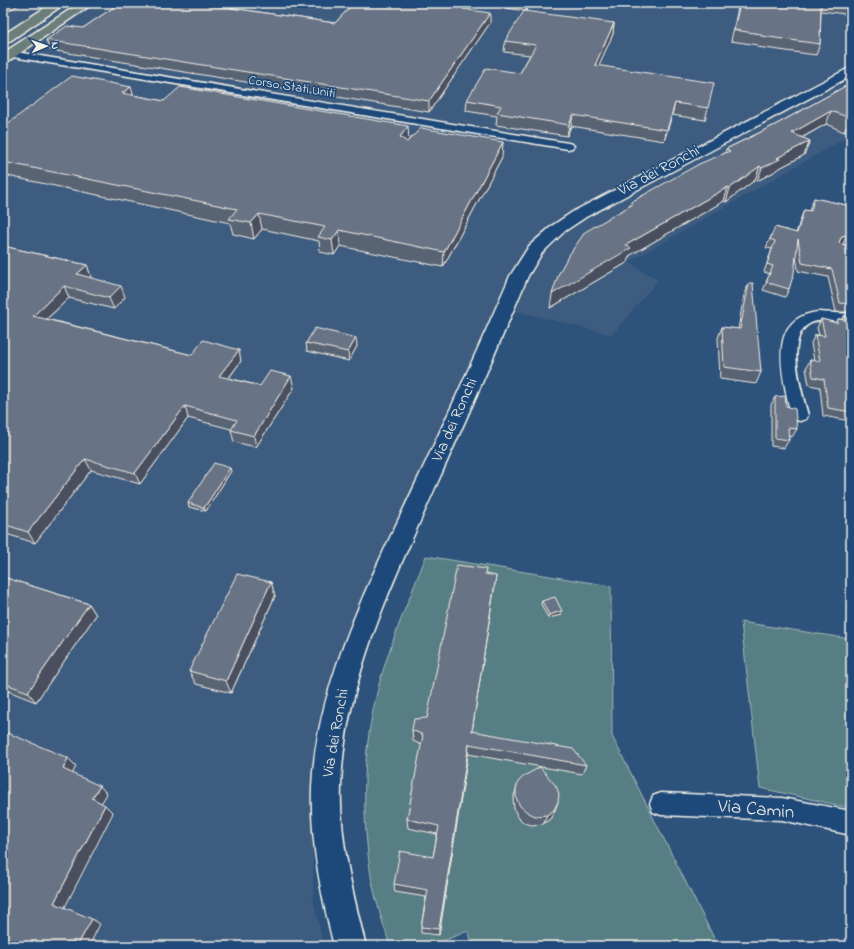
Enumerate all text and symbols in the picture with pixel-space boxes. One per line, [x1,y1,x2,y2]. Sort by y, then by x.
north arrow [26,26,66,66]
text: N [47,42,63,50]
street label: Corso Stati Uniti [247,71,337,103]
street label: Via dei Ronchi [613,139,704,203]
street label: Via dei Ronchi [425,374,484,467]
street label: Via dei Ronchi [316,687,356,780]
street label: Via Camin [716,793,795,827]

